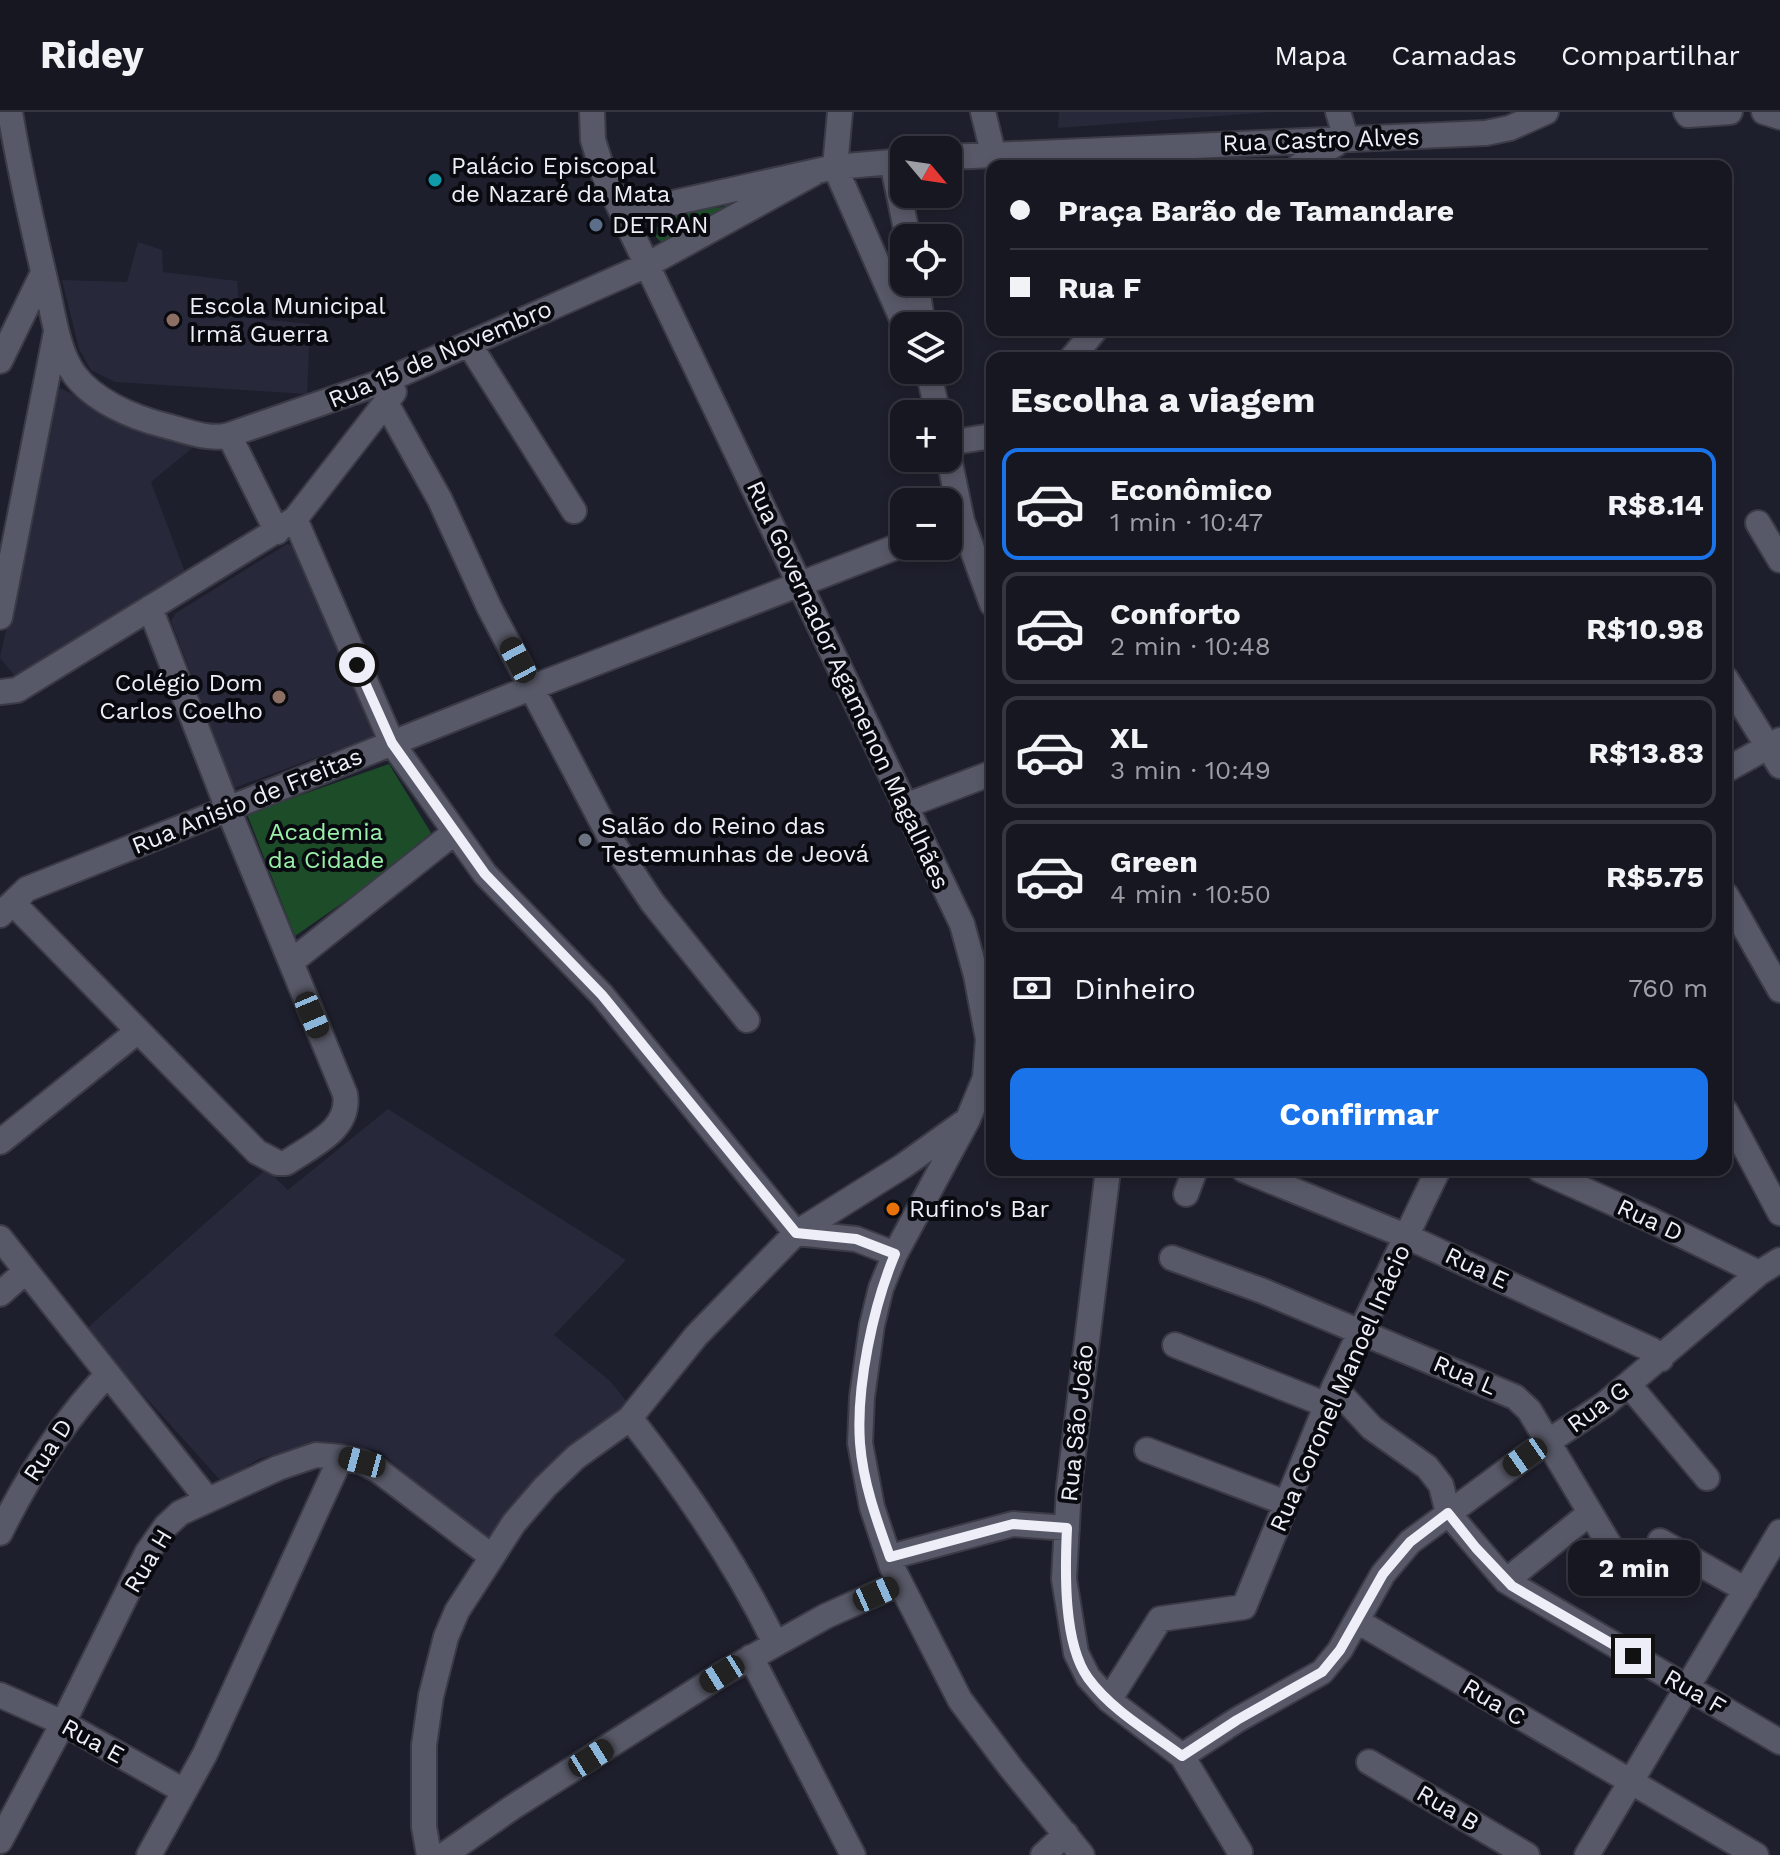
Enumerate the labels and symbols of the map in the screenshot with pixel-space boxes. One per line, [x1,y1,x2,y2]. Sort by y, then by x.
street label: Rua Castro Alves [1222,123,1420,157]
north arrow [890,136,962,208]
place label: Palácio Episcopal de Nazaré da Mata [451,152,670,208]
marker: Palácio Episcopal de Nazaré da Mata [426,171,444,189]
place label: DETRAN [612,211,709,239]
marker: DETRAN [587,216,605,234]
place label: Escola Municipal Irmã Guerra [189,292,386,348]
street label: Rua 15 de Novembro [324,294,556,414]
marker: Escola Municipal Irmã Guerra [164,311,182,329]
street label: Rua Governador Agamenon Magalhães [741,476,955,894]
car [496,633,540,687]
route start [339,647,375,683]
place label: Colégio Dom Carlos Coelho [99,669,263,725]
marker: Colégio Dom Carlos Coelho [270,688,288,706]
street label: Rua Anisio de Freitas [128,742,366,860]
place label: Salão do Reino das Testemunhas de Jeová [601,812,869,868]
park label: Academia da Cidade [268,818,384,874]
marker: Salão do Reino das Testemunhas de Jeová [576,831,594,849]
car [292,988,332,1042]
street label: Rua D [1613,1193,1687,1247]
place label: Rufino's Bar [909,1195,1050,1223]
marker: Rufino's Bar [884,1200,902,1218]
street label: Rua Coronel Manoel Inácio [1264,1240,1416,1536]
street label: Rua E [1441,1241,1513,1295]
street label: Rua São João [1055,1343,1099,1503]
street label: Rua L [1429,1349,1501,1401]
street label: Rua G [1562,1375,1634,1439]
street label: Rua D [17,1413,79,1487]
car [1498,1433,1552,1481]
car [336,1444,388,1480]
street label: Rua H [118,1524,178,1598]
callout: 2 min [1567,1540,1699,1596]
car [849,1573,903,1615]
route end [1615,1638,1651,1674]
car [695,1651,749,1697]
street label: Rua F [1659,1663,1731,1721]
street label: Rua C [1458,1672,1530,1732]
street label: Rua E [57,1713,129,1769]
car [564,1735,618,1781]
street label: Rua B [1412,1779,1484,1837]

